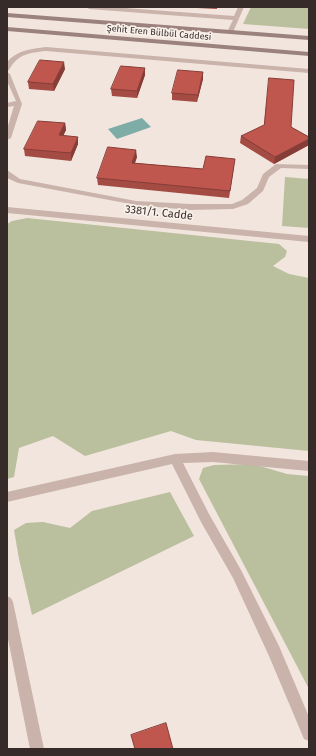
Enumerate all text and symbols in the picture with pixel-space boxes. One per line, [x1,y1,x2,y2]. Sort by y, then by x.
street label: Şehit Eren Bülbül Caddesi [106,23,212,43]
street label: 3381/1. Cadde [124,203,194,223]

